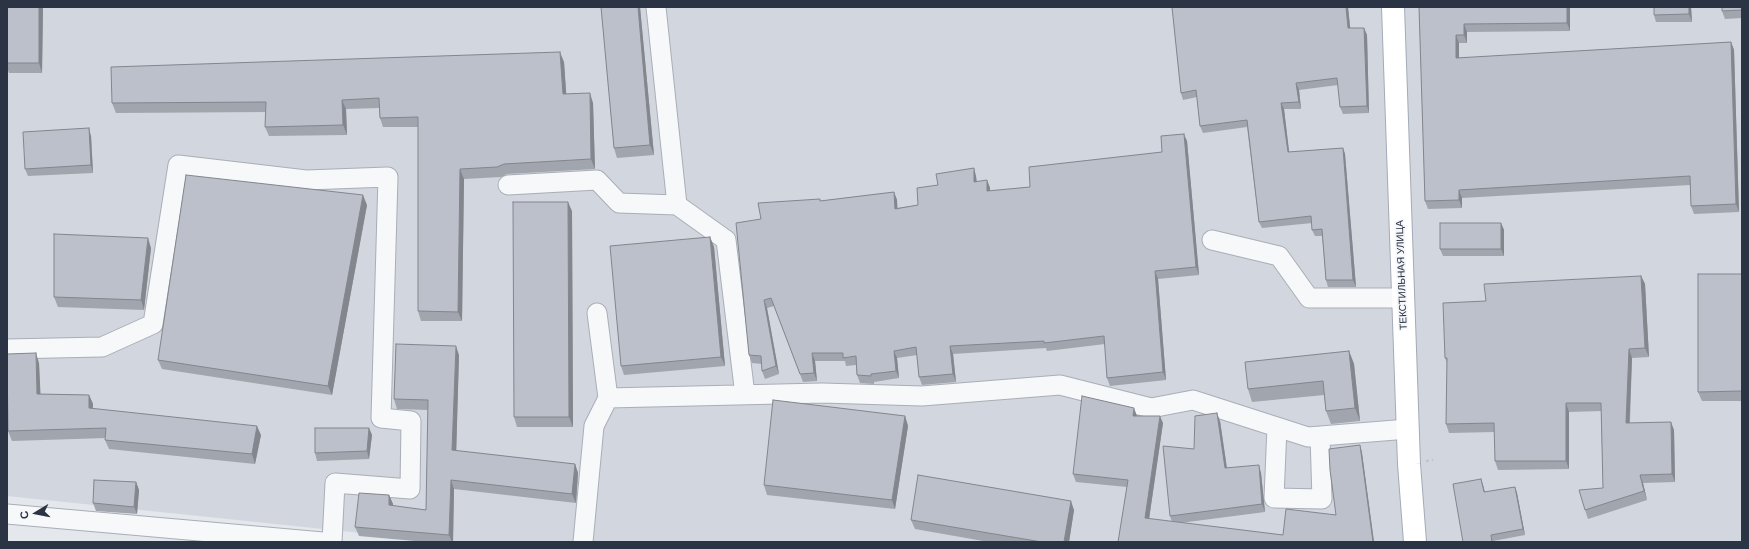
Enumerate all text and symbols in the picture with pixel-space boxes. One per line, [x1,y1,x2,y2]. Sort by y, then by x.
street label: ТЕКСТИЛЬНАЯ УЛИЦА [1394,220,1410,330]
north arrow [16,493,56,533]
text: С [18,510,31,520]

